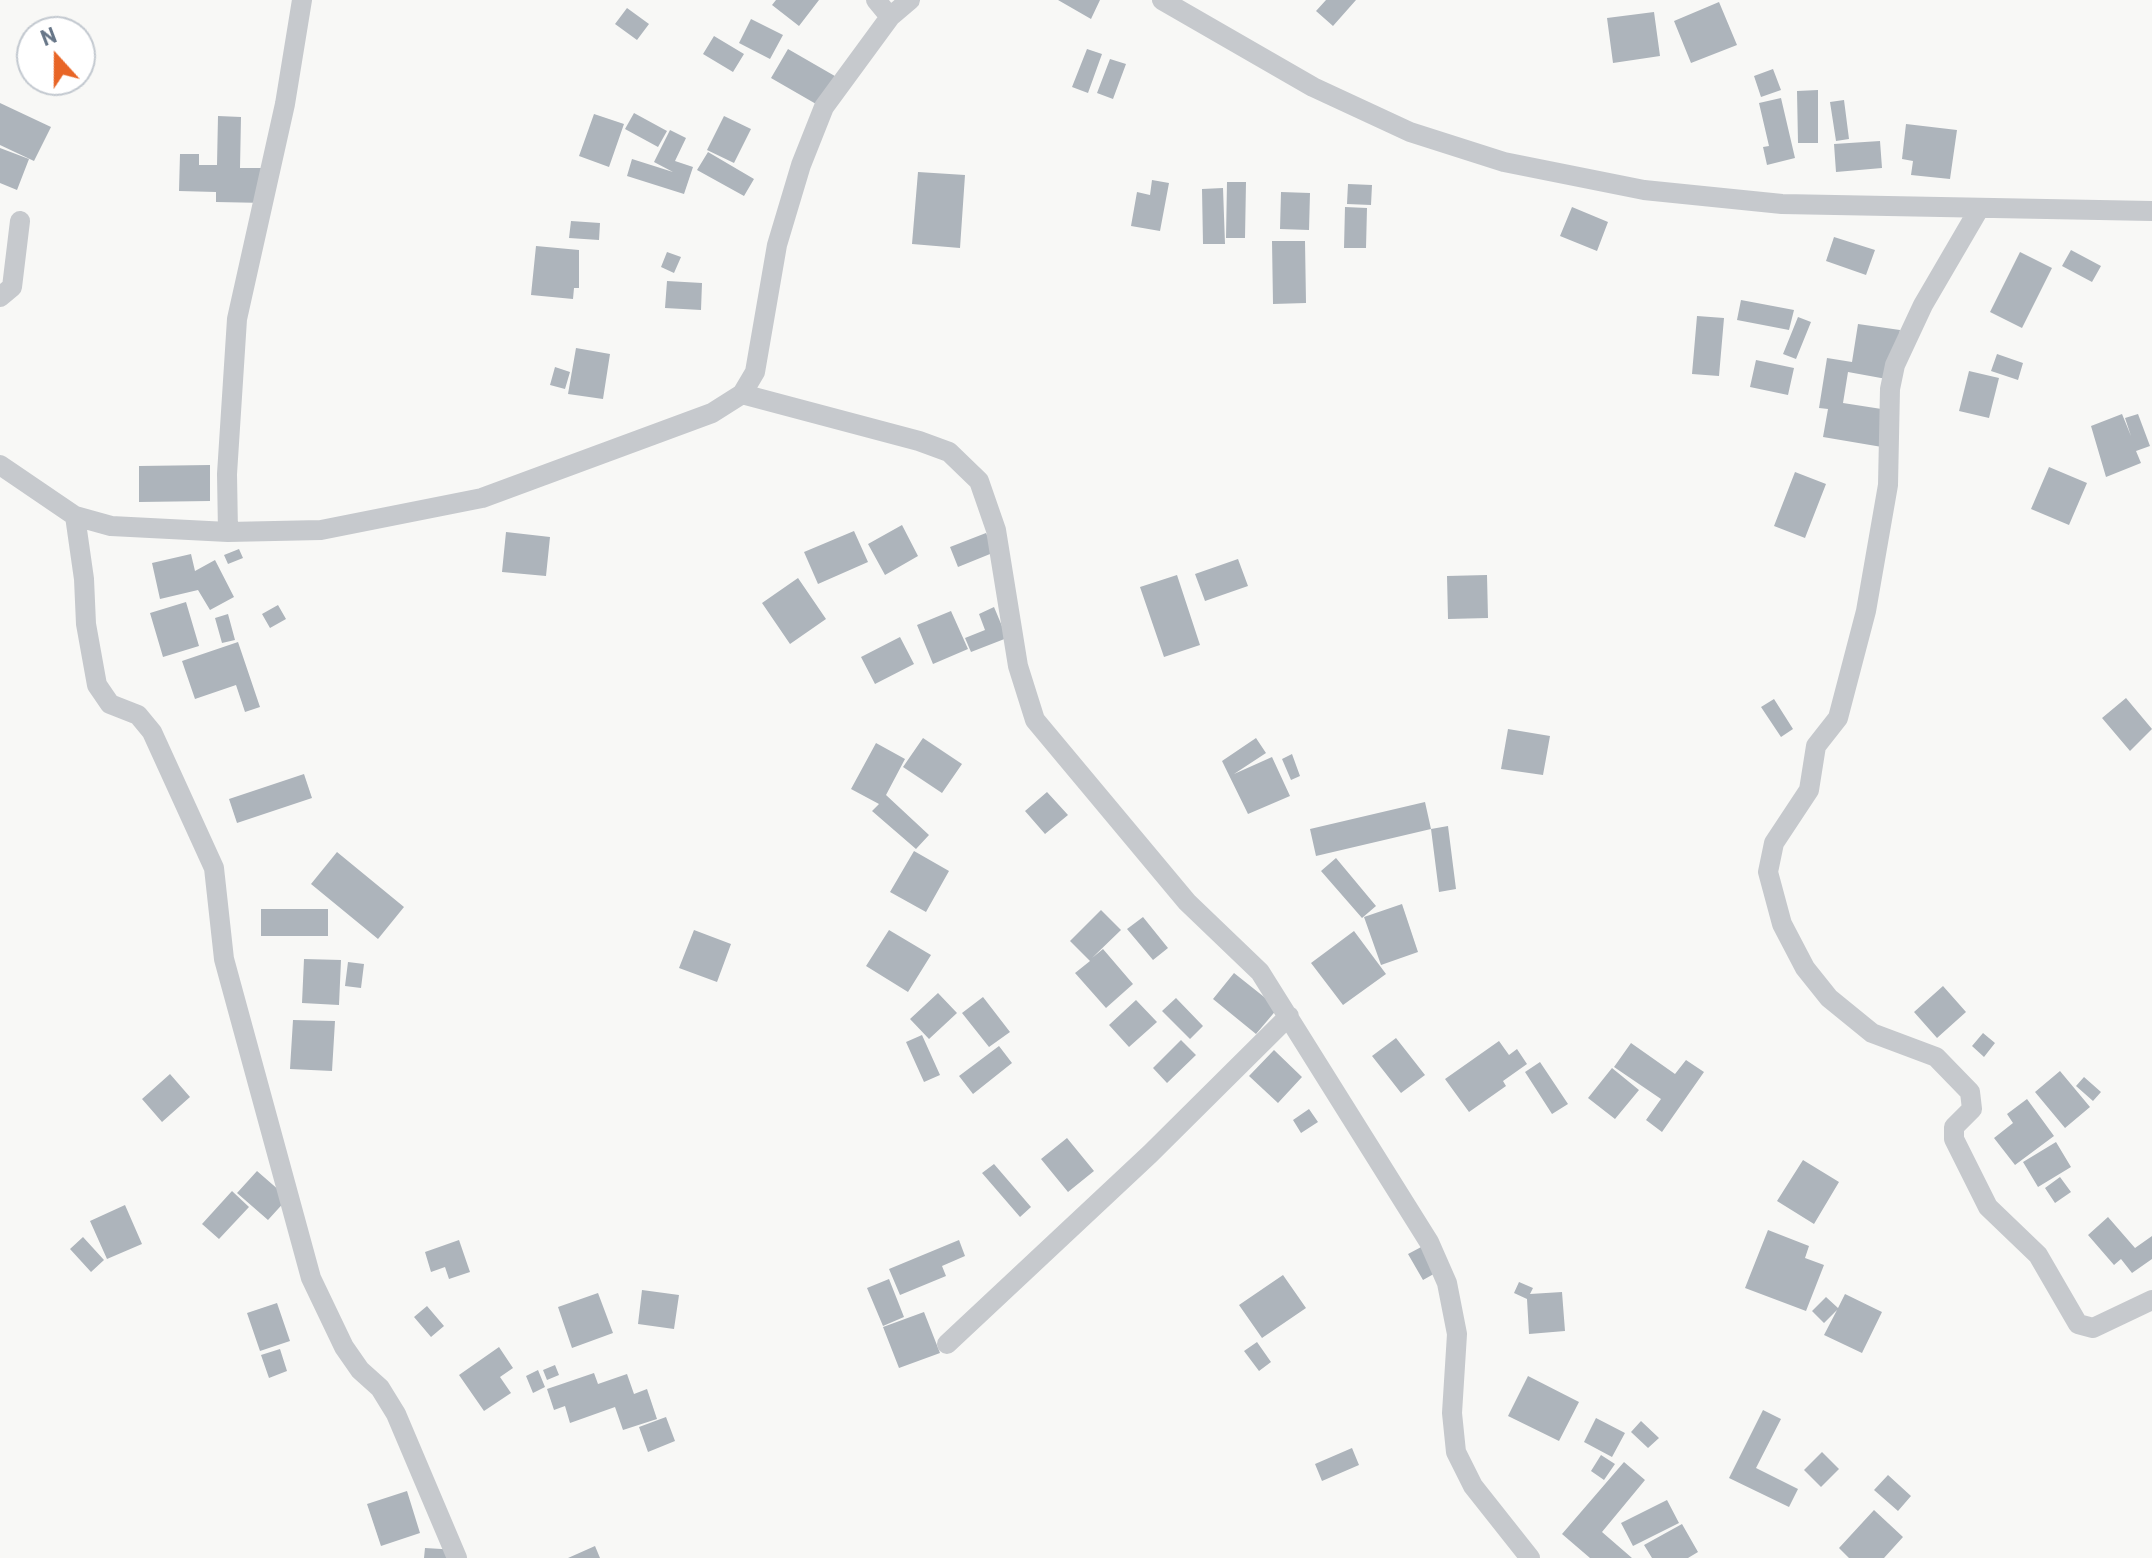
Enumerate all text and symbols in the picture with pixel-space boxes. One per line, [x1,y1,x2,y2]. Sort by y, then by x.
north arrow [16,16,96,96]
text: N [37,21,60,50]

